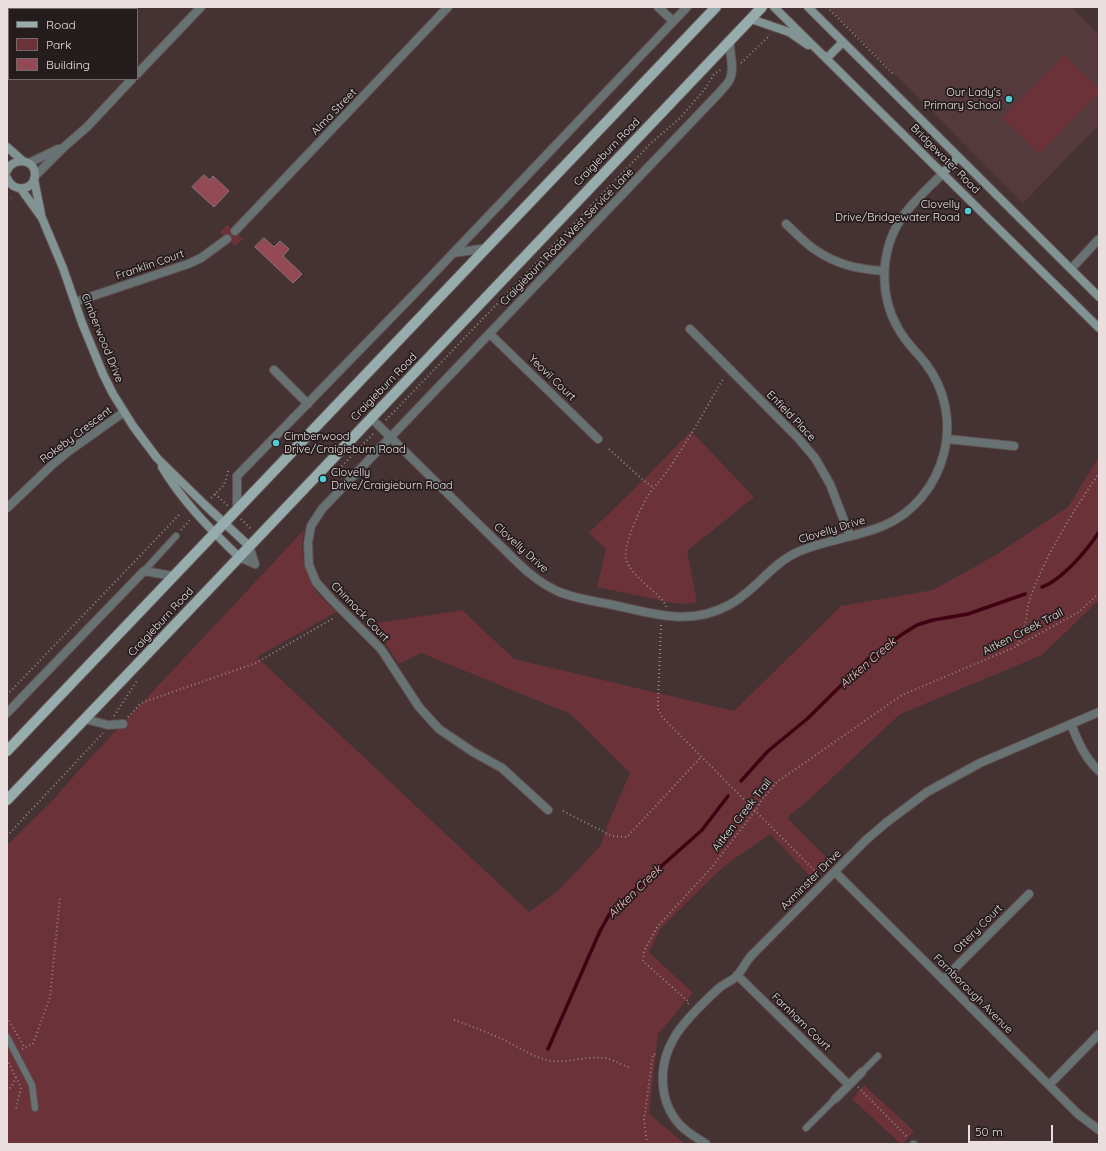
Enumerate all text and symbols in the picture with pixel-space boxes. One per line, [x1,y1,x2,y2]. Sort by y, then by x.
legend [8,8,138,80]
text: Road [46,17,76,32]
text: Park [46,37,71,52]
text: Building [46,57,90,72]
street label: Alma Street [309,86,359,138]
place label: Our Lady's Primary School [924,86,1001,112]
marker: Our Lady's Primary School [1004,94,1014,104]
street label: Craigieburn Road [571,115,643,189]
street label: Bridgewater Road [908,122,982,196]
street label: Craigieburn Road West Service Lane [497,165,637,309]
place label: Clovelly Drive/Bridgewater Road [835,198,960,224]
marker: Clovelly Drive/Bridgewater Road [963,206,973,216]
street label: Franklin Court [114,247,186,283]
street label: Cimberwood Drive [78,292,126,384]
street label: Craigieburn Road [348,350,420,424]
street label: Yeovil Court [526,352,578,404]
street label: Enfield Place [764,388,818,444]
street label: Rokeby Crescent [38,404,114,466]
place label: Cimberwood Drive/Craigieburn Road [284,430,406,456]
marker: Cimberwood Drive/Craigieburn Road [271,438,281,448]
place label: Clovelly Drive/Craigieburn Road [331,466,453,492]
marker: Clovelly Drive/Craigieburn Road [318,474,328,484]
street label: Clovelly Drive [797,514,867,546]
street label: Clovelly Drive [491,520,551,576]
street label: Chinnock Court [328,579,392,645]
street label: Craigieburn Road [126,585,196,659]
street label: Aitken Creek Trail [981,606,1065,658]
water label: Aitken Creek [837,635,899,691]
street label: Aitken Creek Trail [710,776,774,854]
street label: Axminster Drive [778,847,844,913]
water label: Aitken Creek [605,863,665,921]
street label: Ottery Court [951,902,1005,956]
street label: Farnborough Avenue [930,951,1016,1037]
street label: Farnham Court [769,990,833,1054]
scale bar [970,1117,1055,1143]
text: 50 m [975,1124,1003,1139]

